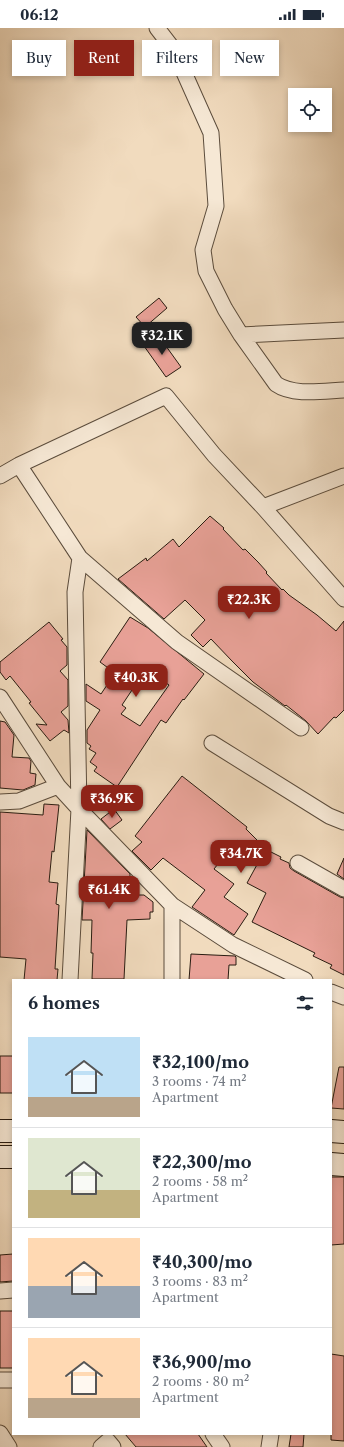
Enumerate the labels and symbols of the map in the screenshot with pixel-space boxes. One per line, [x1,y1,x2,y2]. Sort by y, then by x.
pin: ₹32.1K [129,322,195,356]
pin: ₹22.3K [216,586,282,620]
pin: ₹40.3K [103,664,169,698]
pin: ₹36.9K [79,785,145,819]
pin: ₹34.7K [208,840,274,874]
pin: ₹61.4K [76,876,142,910]

